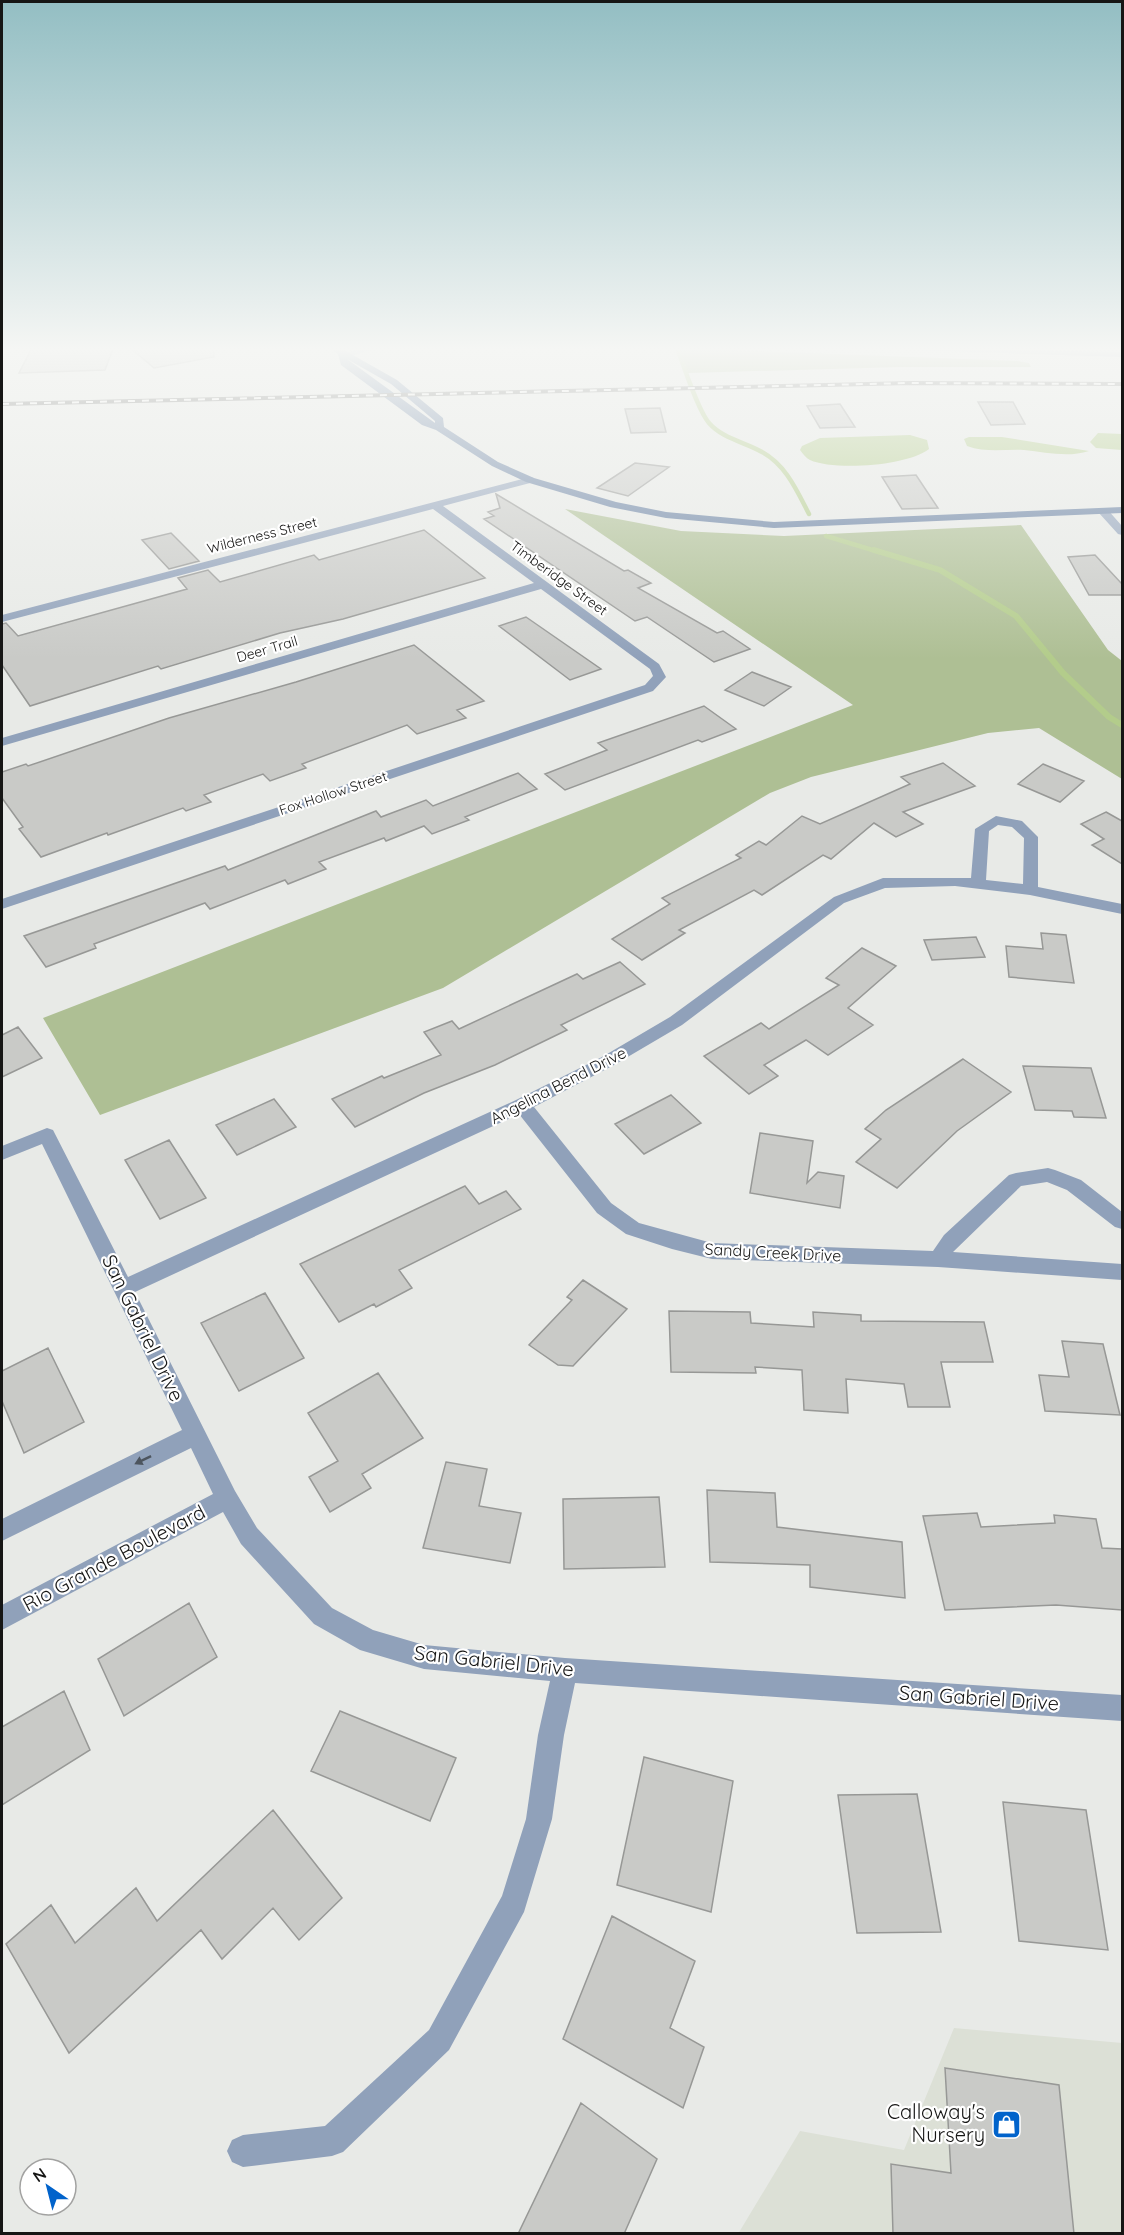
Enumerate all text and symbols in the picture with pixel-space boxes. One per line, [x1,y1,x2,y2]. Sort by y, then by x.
street label: Wilderness Street [205,513,319,557]
street label: Timberidge Street [507,537,611,620]
street label: Deer Trail [234,632,300,666]
street label: Fox Hollow Street [277,767,390,819]
street label: Angelina Bend Drive [487,1042,629,1128]
street label: Sandy Creek Drive [704,1238,842,1266]
street label: San Gabriel Drive [97,1250,190,1405]
one-way arrow [135,1456,152,1465]
street label: Rio Grande Boulevard [18,1499,209,1616]
street label: San Gabriel Drive [413,1640,575,1681]
street label: San Gabriel Drive [898,1679,1060,1716]
place label: Calloway's Nursery [887,2099,985,2147]
shop icon: Calloway's Nursery [990,2108,1022,2140]
north arrow [18,2157,78,2217]
text: N [29,2163,50,2186]

